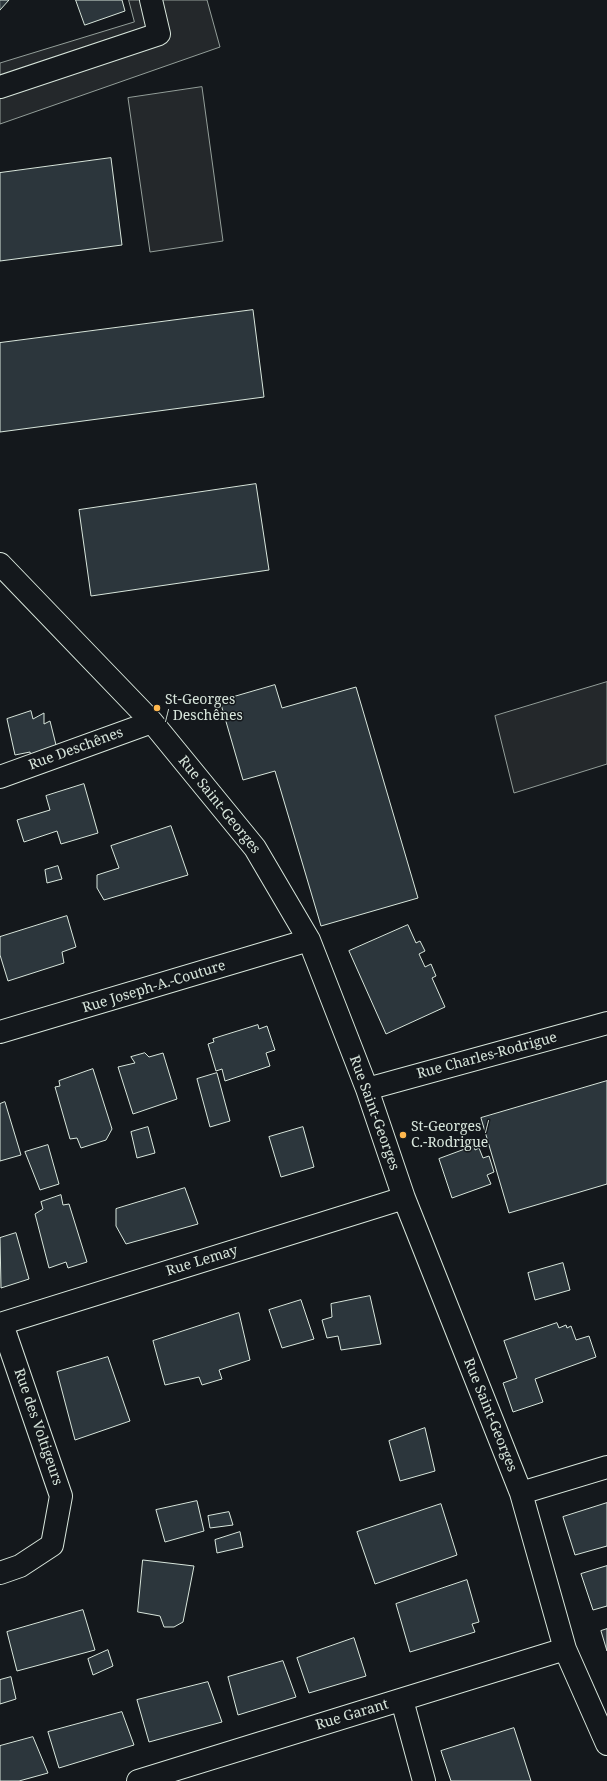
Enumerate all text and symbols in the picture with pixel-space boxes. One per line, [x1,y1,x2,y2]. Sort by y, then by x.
place label: St-Georges / Deschênes [165,692,243,724]
marker: St-Georges / Deschênes [152,703,162,713]
street label: Rue Deschênes [26,724,126,774]
street label: Rue Saint-Georges [174,753,264,857]
street label: Rue Joseph-A.-Couture [80,957,228,1017]
street label: Rue Charles-Rodrigue [415,1029,559,1083]
street label: Rue Saint-Georges [345,1053,403,1173]
place label: St-Georges / C.-Rodrigue [411,1119,489,1152]
marker: St-Georges / C.-Rodrigue [398,1130,408,1140]
street label: Rue Lemay [164,1242,240,1280]
street label: Rue Saint-Georges [460,1356,520,1474]
street label: Rue des Voltigeurs [10,1366,66,1488]
street label: Rue Garant [314,1696,390,1734]

